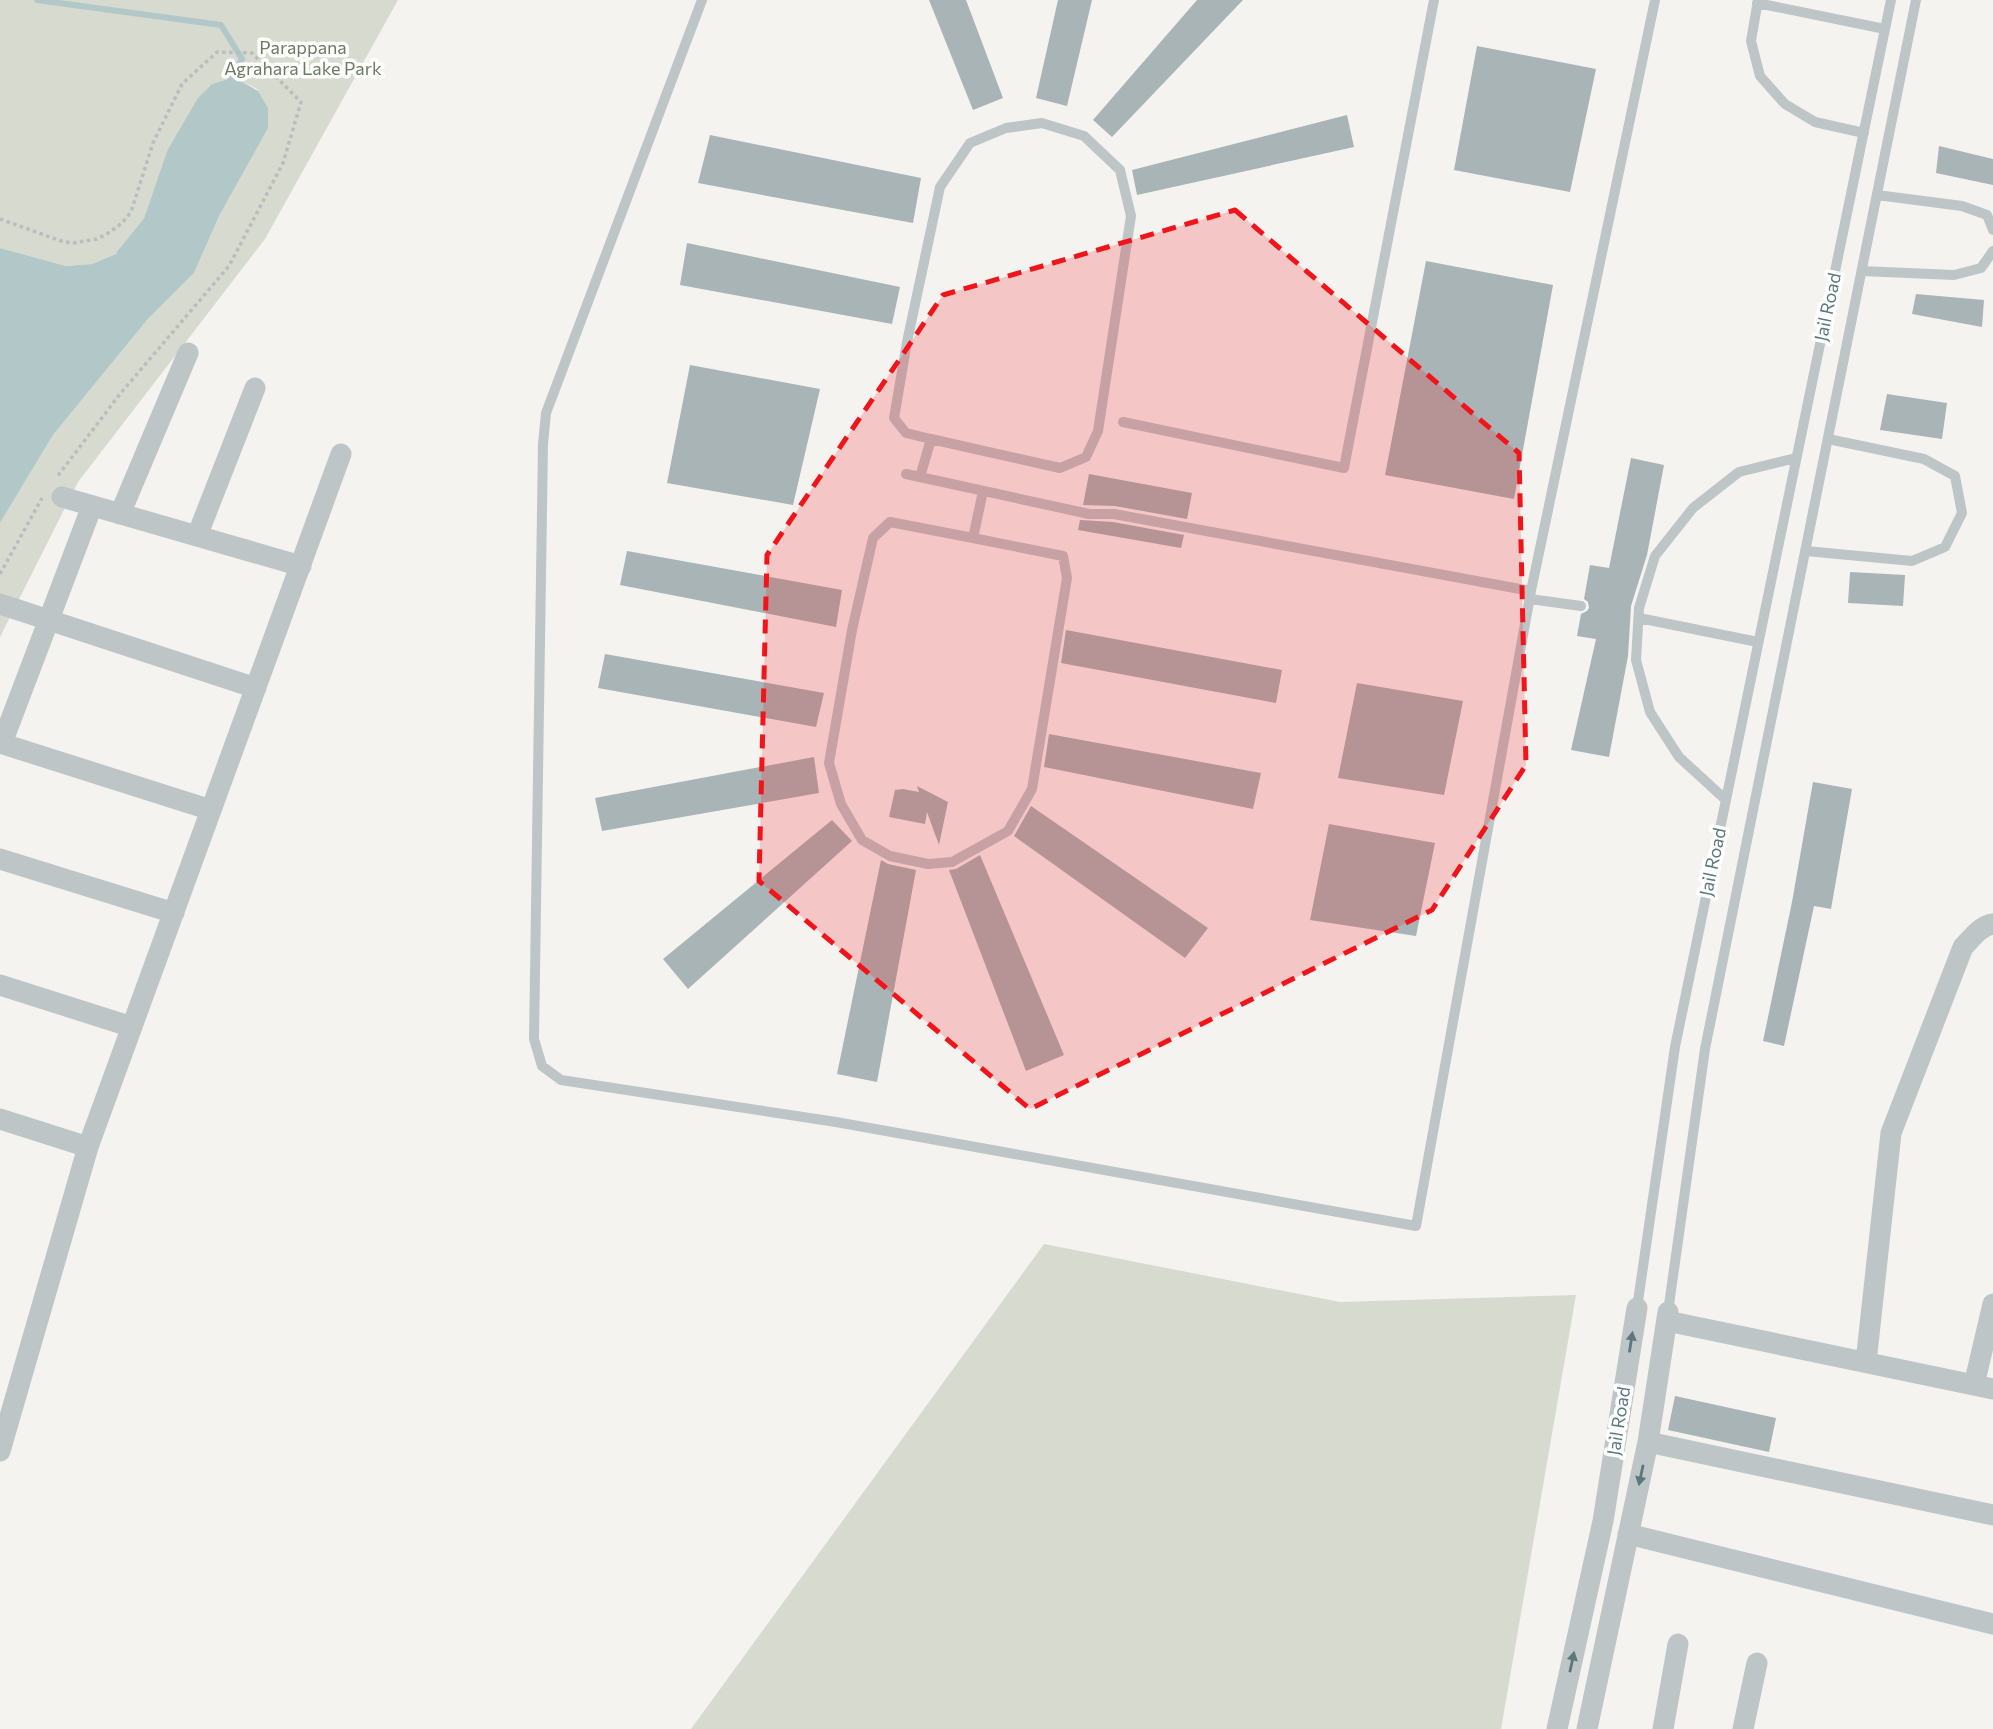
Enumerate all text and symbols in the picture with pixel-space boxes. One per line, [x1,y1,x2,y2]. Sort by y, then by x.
park label: Parappana Agrahara Lake Park [224,36,382,79]
street label: Jail Road [1809,271,1845,343]
street label: Jail Road [1694,826,1730,898]
one-way arrow [1626,1331,1637,1353]
street label: Jail Road [1602,1385,1634,1457]
one-way arrow [1635,1464,1646,1486]
one-way arrow [1566,1651,1577,1673]

